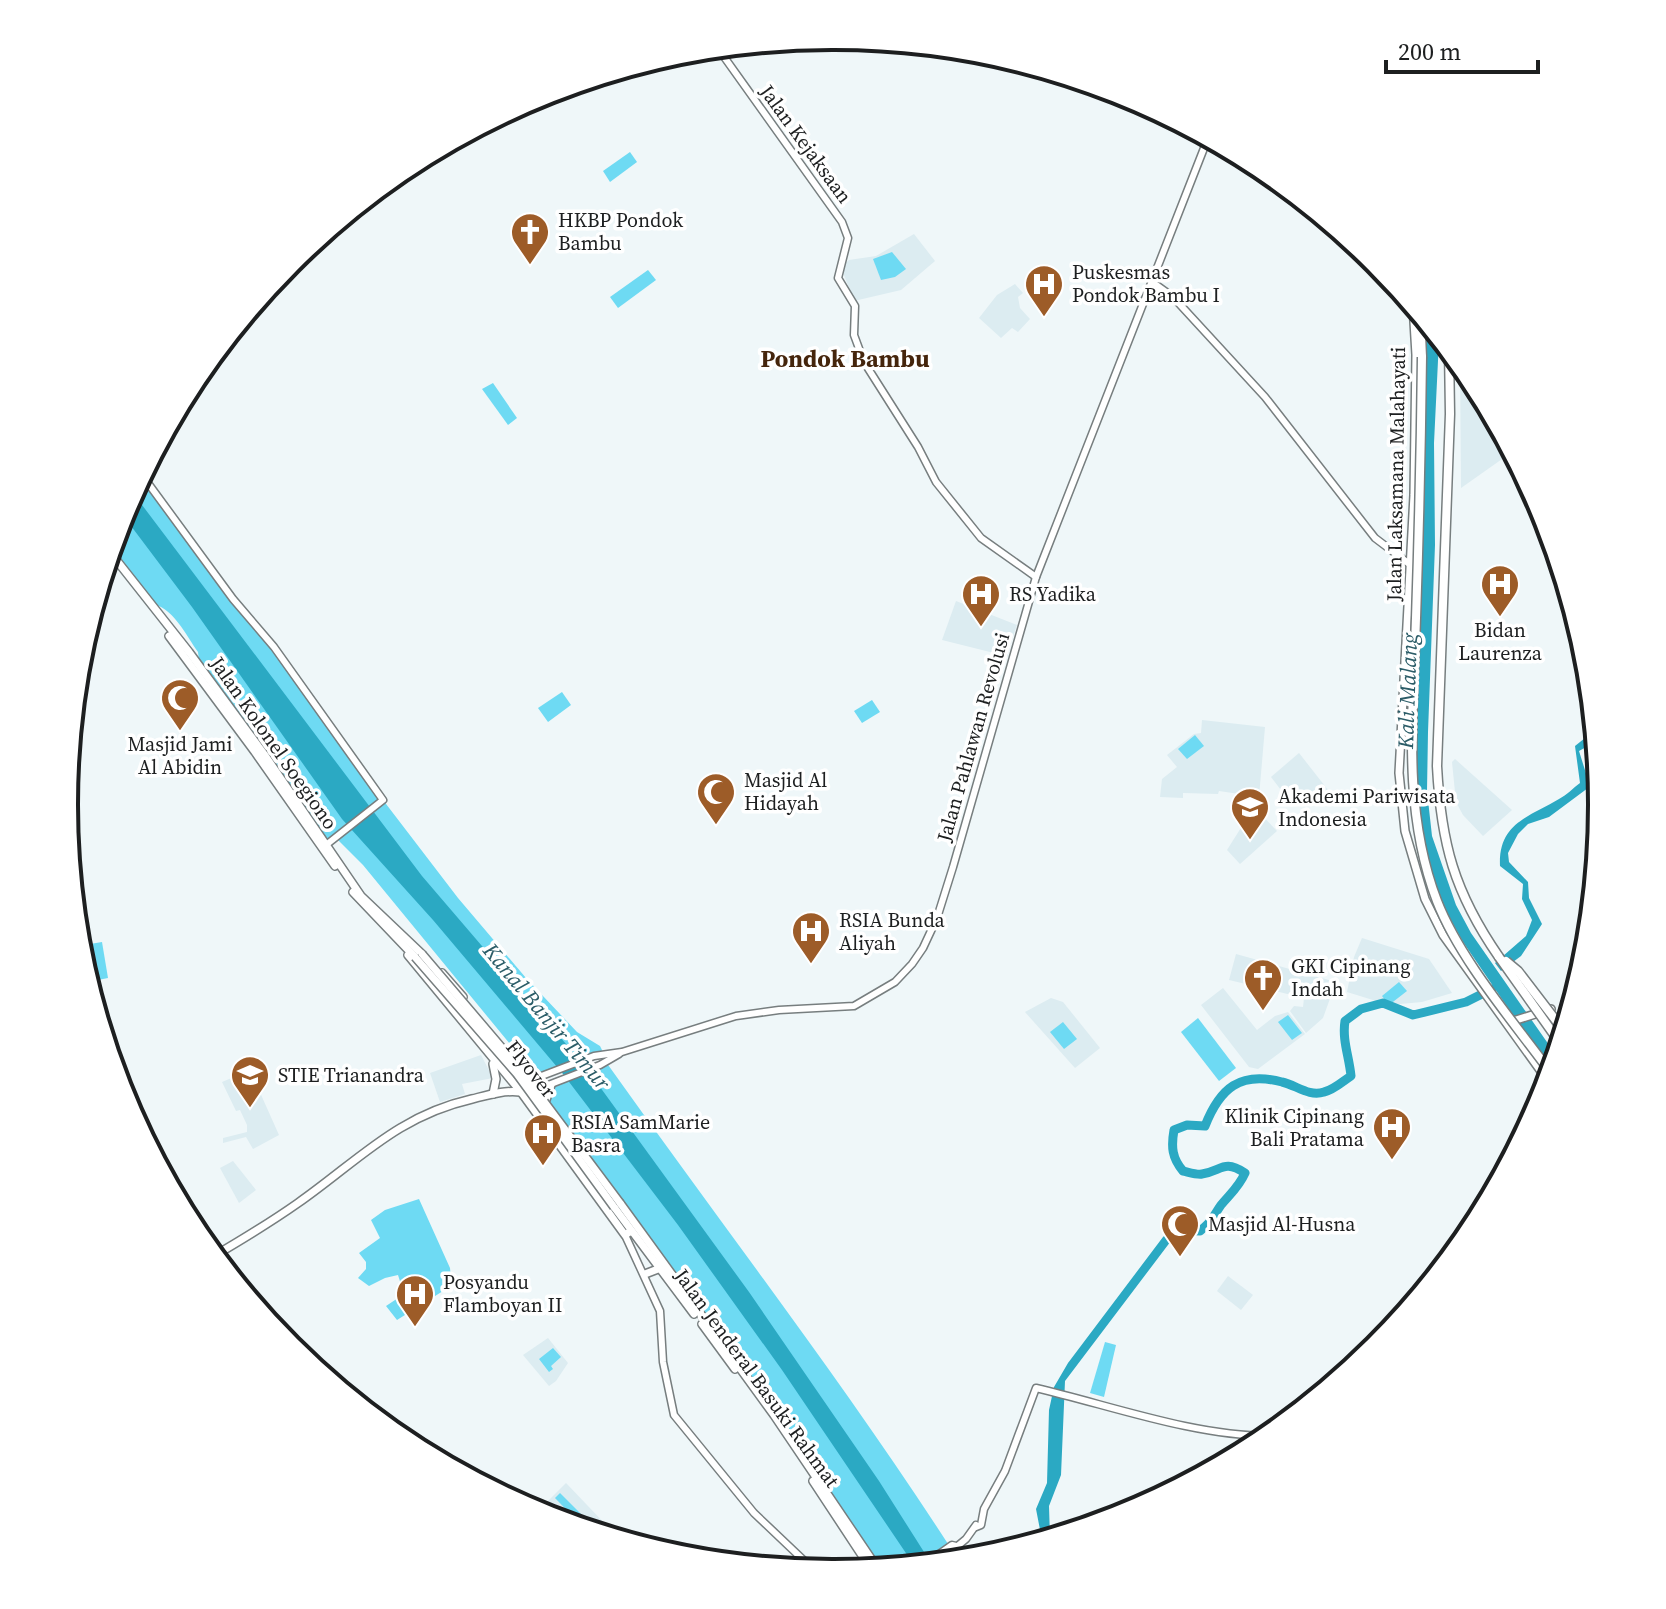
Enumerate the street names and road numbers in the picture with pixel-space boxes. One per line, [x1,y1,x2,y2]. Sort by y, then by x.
street label: Jalan Kejaksaan [753,78,859,209]
street label: Jalan Laksamana Malahayati [1380,346,1412,603]
street label: Jalan Pahlawan Revolusi [929,629,1016,846]
street label: Jalan Kolonel Soegiono [203,650,344,835]
street label: Flyover [499,1034,563,1104]
street label: Jalan Jenderal Basuki Rahmat [667,1262,846,1494]

